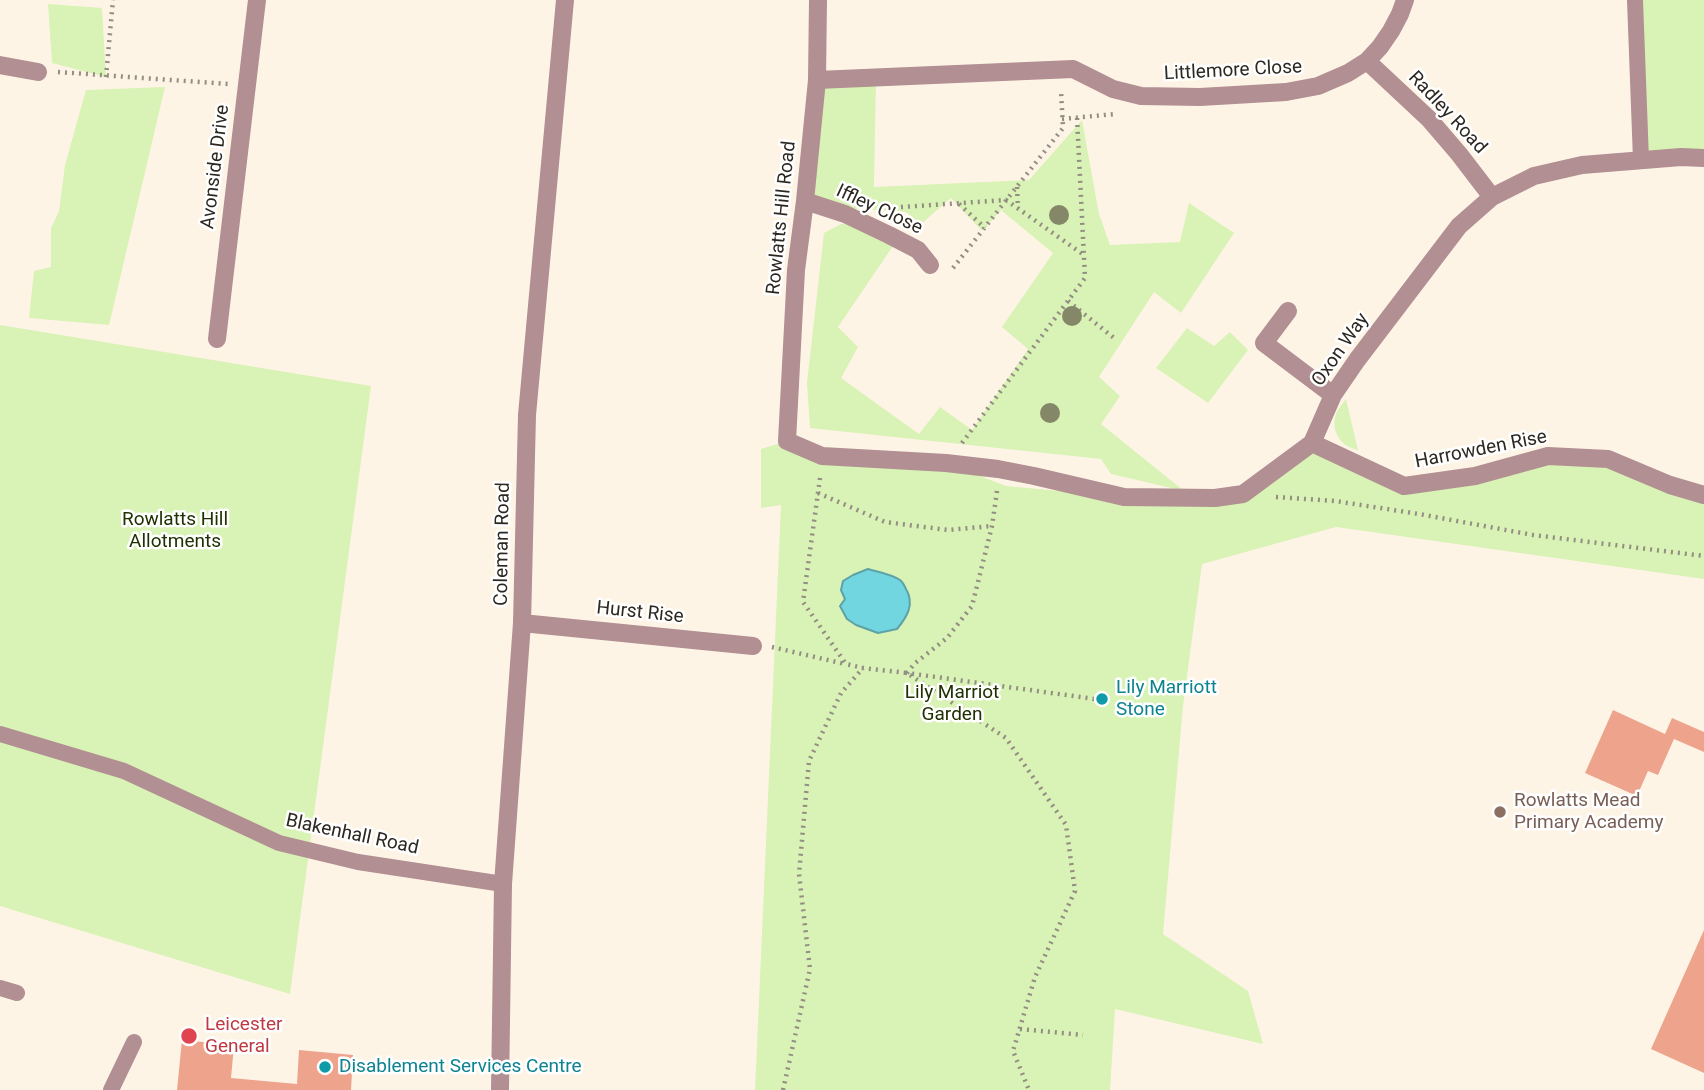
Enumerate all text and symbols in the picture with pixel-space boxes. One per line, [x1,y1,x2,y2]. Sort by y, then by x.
street label: Littlemore Close [1163,56,1303,86]
street label: Radley Road [1403,67,1491,159]
street label: Avonside Drive [197,104,235,230]
street label: Rowlatts Hill Road [763,140,801,296]
street label: Iffley Close [832,180,926,240]
street label: Oxon Way [1308,309,1374,391]
street label: Harrowden Rise [1413,426,1549,474]
street label: Coleman Road [491,482,515,606]
park label: Rowlatts Hill Allotments [122,509,228,553]
street label: Hurst Rise [595,597,685,629]
place label: Lily Marriott Stone [1116,677,1217,721]
park label: Lily Marriot Garden [905,682,999,726]
marker: Lily Marriott Stone [1094,691,1110,707]
place label: Rowlatts Mead Primary Academy [1514,790,1663,834]
marker: Rowlatts Mead Primary Academy [1492,804,1508,820]
street label: Blakenhall Road [284,810,420,860]
place label: Leicester General [205,1014,282,1058]
marker: Leicester General [179,1026,199,1046]
place label: Disablement Services Centre [339,1056,582,1078]
marker: Disablement Services Centre [317,1059,333,1075]

